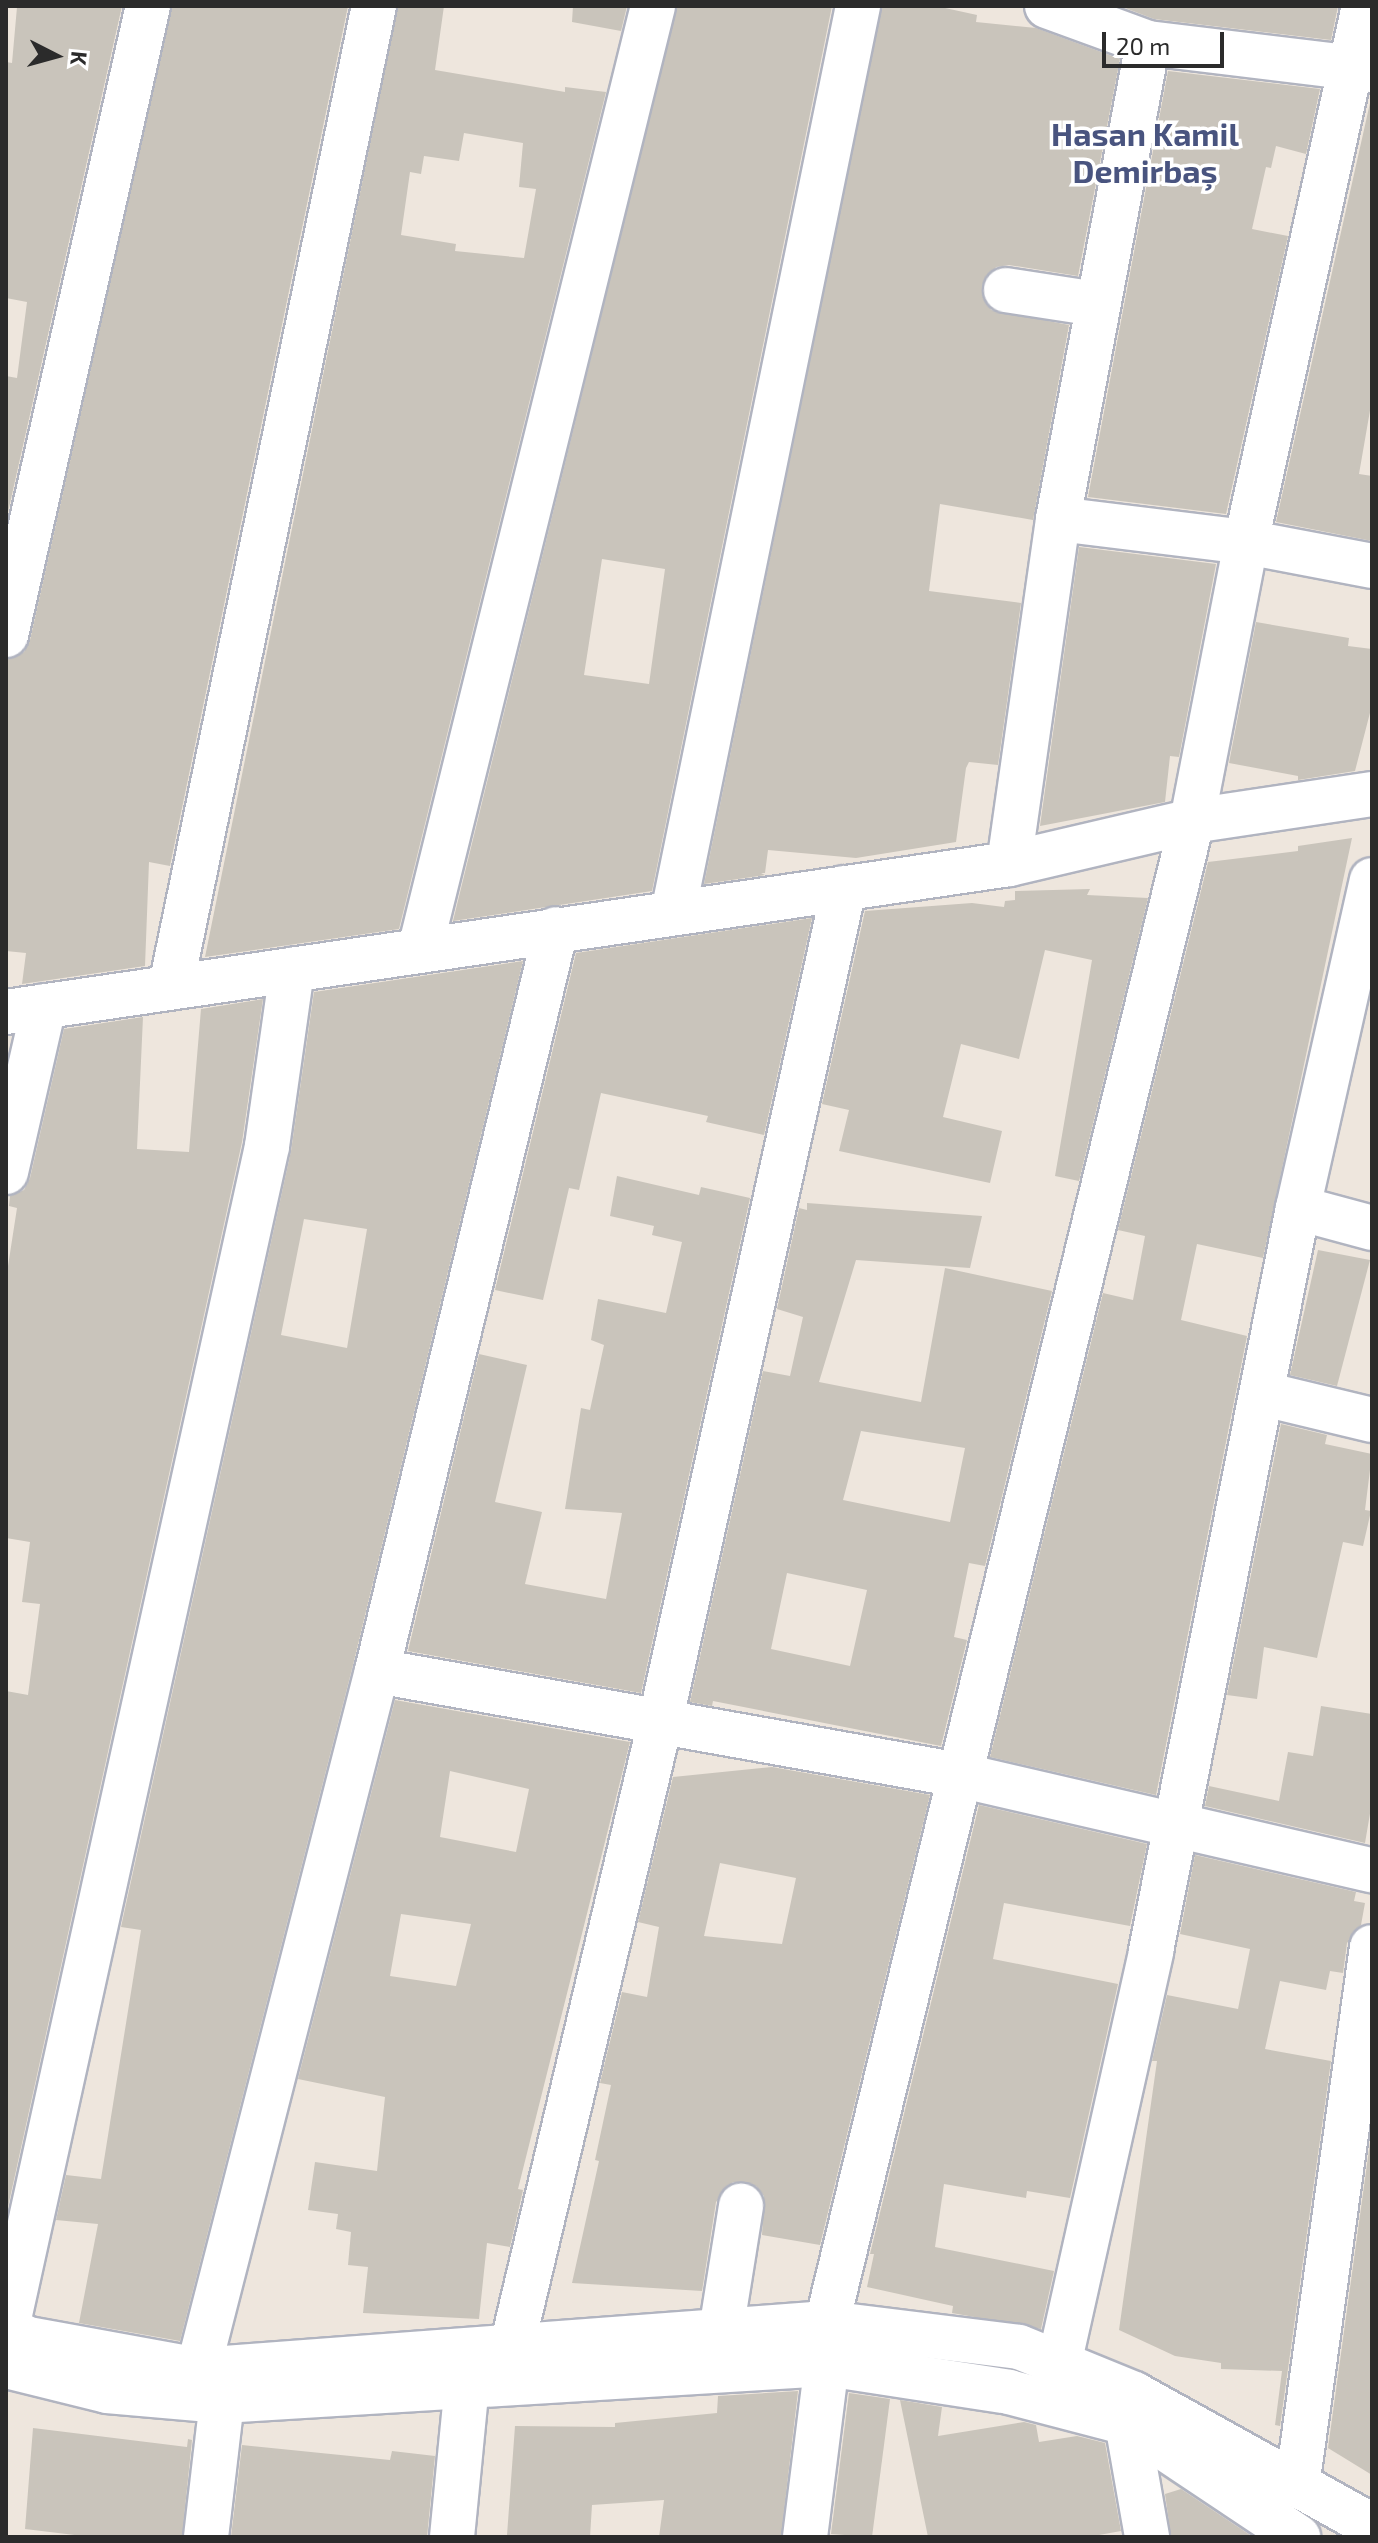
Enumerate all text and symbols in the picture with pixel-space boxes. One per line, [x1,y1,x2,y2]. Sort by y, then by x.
north arrow [16,16,96,96]
scale bar [1106,16,1228,66]
text: 20 m [1116,31,1170,60]
text: K [66,50,94,67]
district label: Hasan Kamil Demirbaş [1051,115,1239,190]

